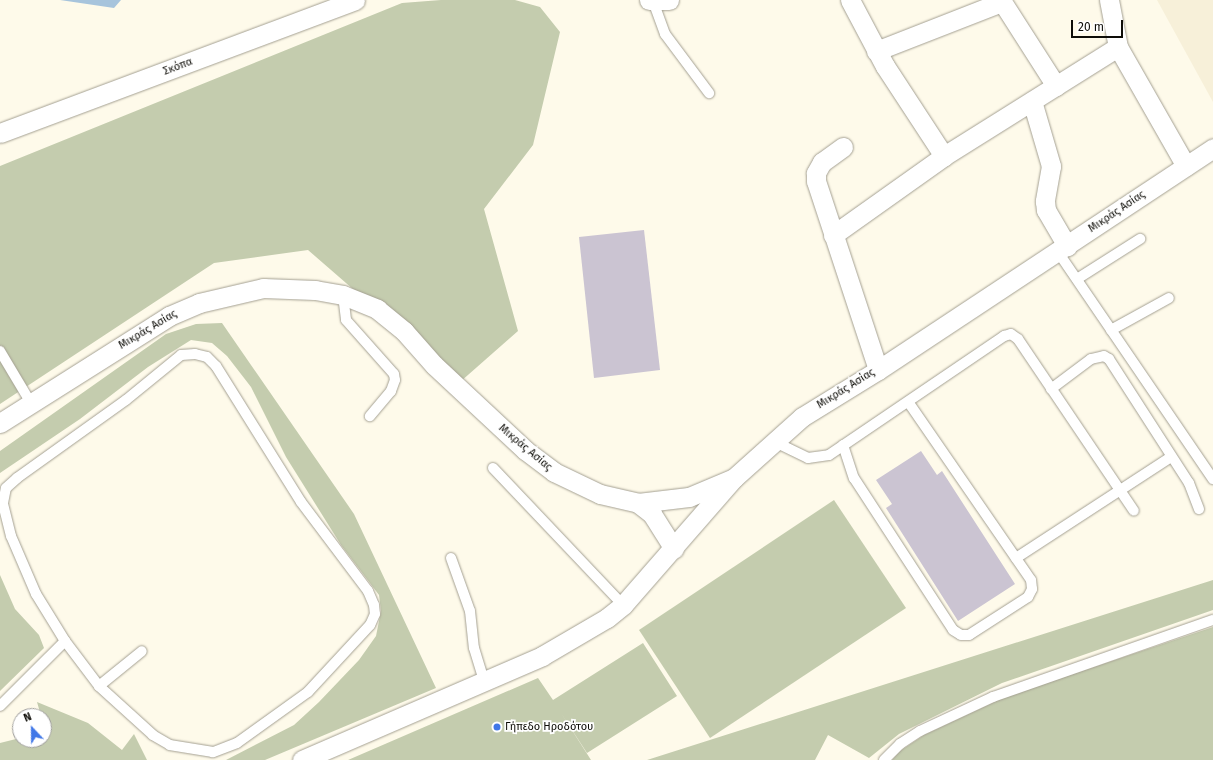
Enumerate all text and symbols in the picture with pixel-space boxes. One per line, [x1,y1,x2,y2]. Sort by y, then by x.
scale bar [1073,12,1125,38]
text: 20 m [1078,20,1104,34]
street label: Σκόπα [162,55,194,79]
street label: Μικράς Ασίας [1086,188,1148,236]
street label: Μικράς Ασίας [116,307,180,353]
street label: Μικράς Ασίας [815,366,877,412]
street label: Μικράς Ασίας [496,422,554,474]
north arrow [12,708,52,748]
text: N [22,710,34,725]
place label: Γήπεδο Ηροδότου [505,720,593,734]
marker: Γήπεδο Ηροδότου [492,722,502,732]

